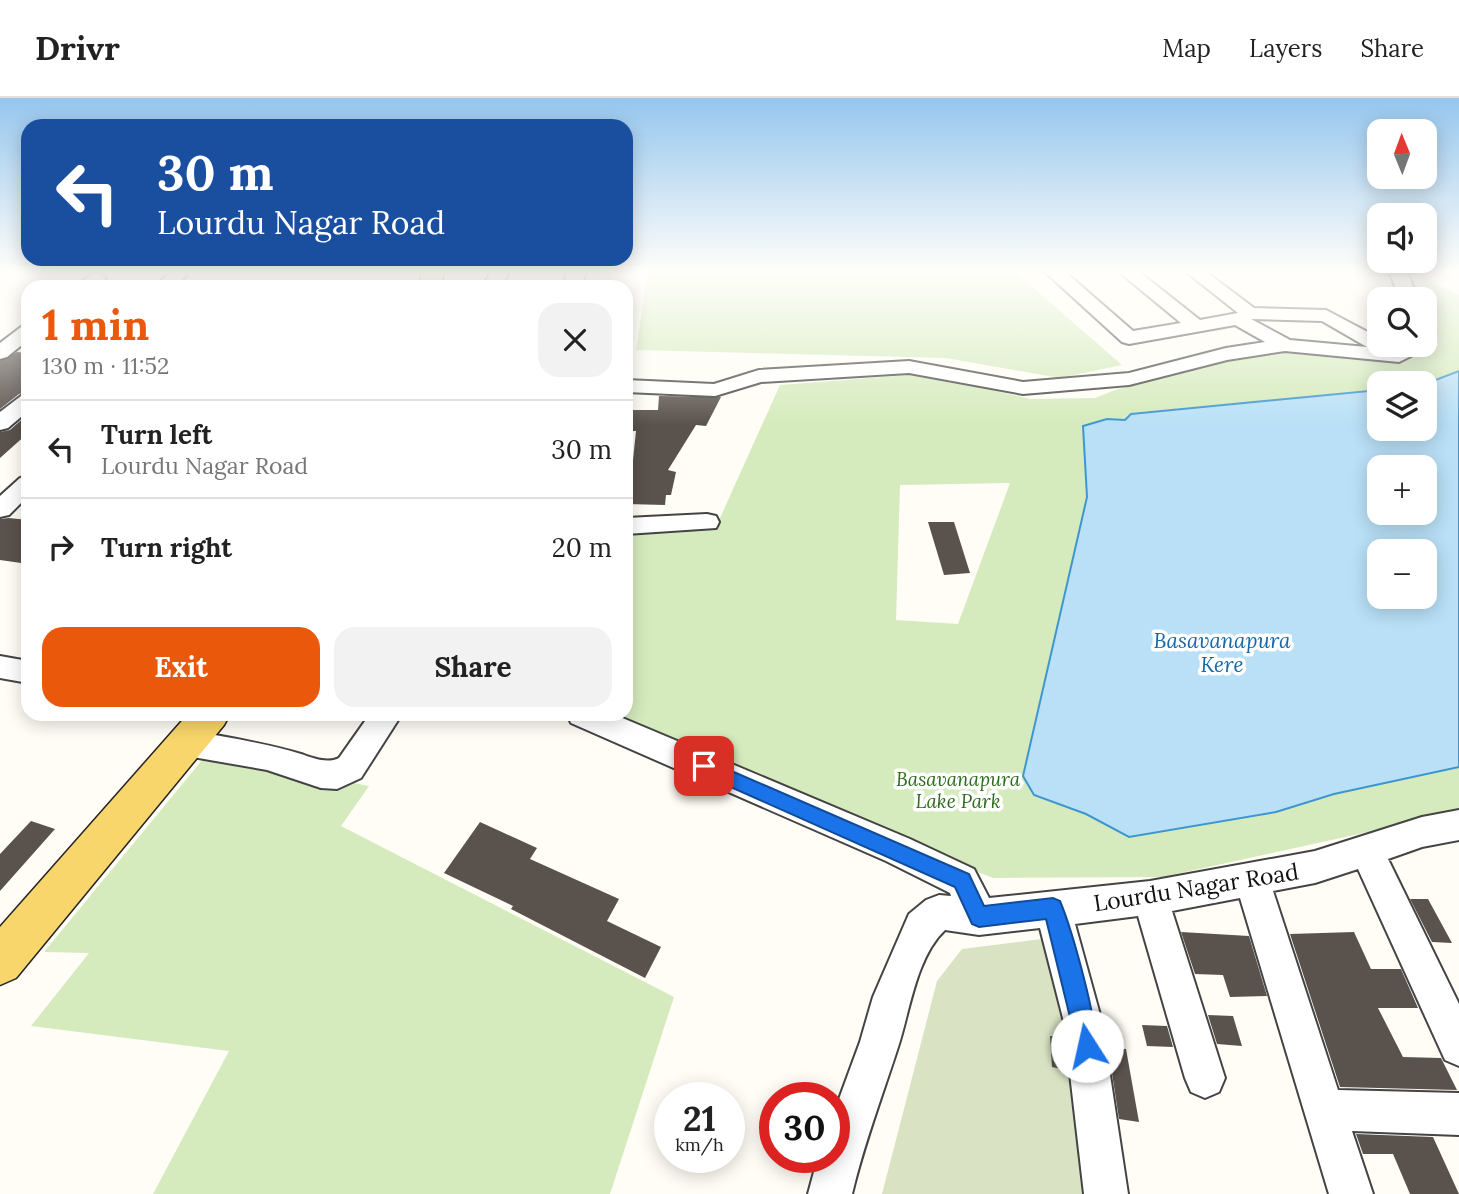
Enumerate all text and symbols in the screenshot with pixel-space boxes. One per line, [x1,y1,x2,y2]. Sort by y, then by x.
text: Drivr [35,27,120,69]
text: Map [1162,33,1211,64]
text: Layers [1249,33,1322,64]
text: Share [1360,33,1424,64]
north arrow [1367,119,1437,189]
map controls [1367,119,1437,609]
text: 30 m [157,141,274,203]
icon: left [42,147,133,238]
text: Lourdu Nagar Road [157,202,445,243]
button: sound [1367,203,1437,273]
button: search [1367,287,1437,357]
text: 1 min [42,298,149,352]
button: close [538,303,612,377]
text: 130 m · 11:52 [42,351,169,380]
button: layers [1367,371,1437,441]
text: Turn left [101,418,212,451]
icon: left [42,430,80,468]
text: 30 m [551,433,612,466]
text: Lourdu Nagar Road [101,451,308,480]
button: + [1367,455,1437,525]
icon: right [42,528,80,566]
text: Turn right [101,531,232,564]
text: 20 m [552,531,612,564]
button: − [1367,539,1437,609]
button: Exit [42,627,320,707]
button: Share [334,627,612,707]
water label: Basavanapura Kere [1153,627,1291,678]
pin [674,736,734,796]
icon: arrive [685,747,723,785]
park label: Basavanapura Lake Park [896,767,1021,813]
street label: Lourdu Nagar Road [1091,856,1301,918]
position arrow [1050,1009,1124,1083]
speed limit sign: 30 [759,1082,850,1173]
text: 21 [683,1096,716,1141]
text: km/h [675,1133,724,1156]

